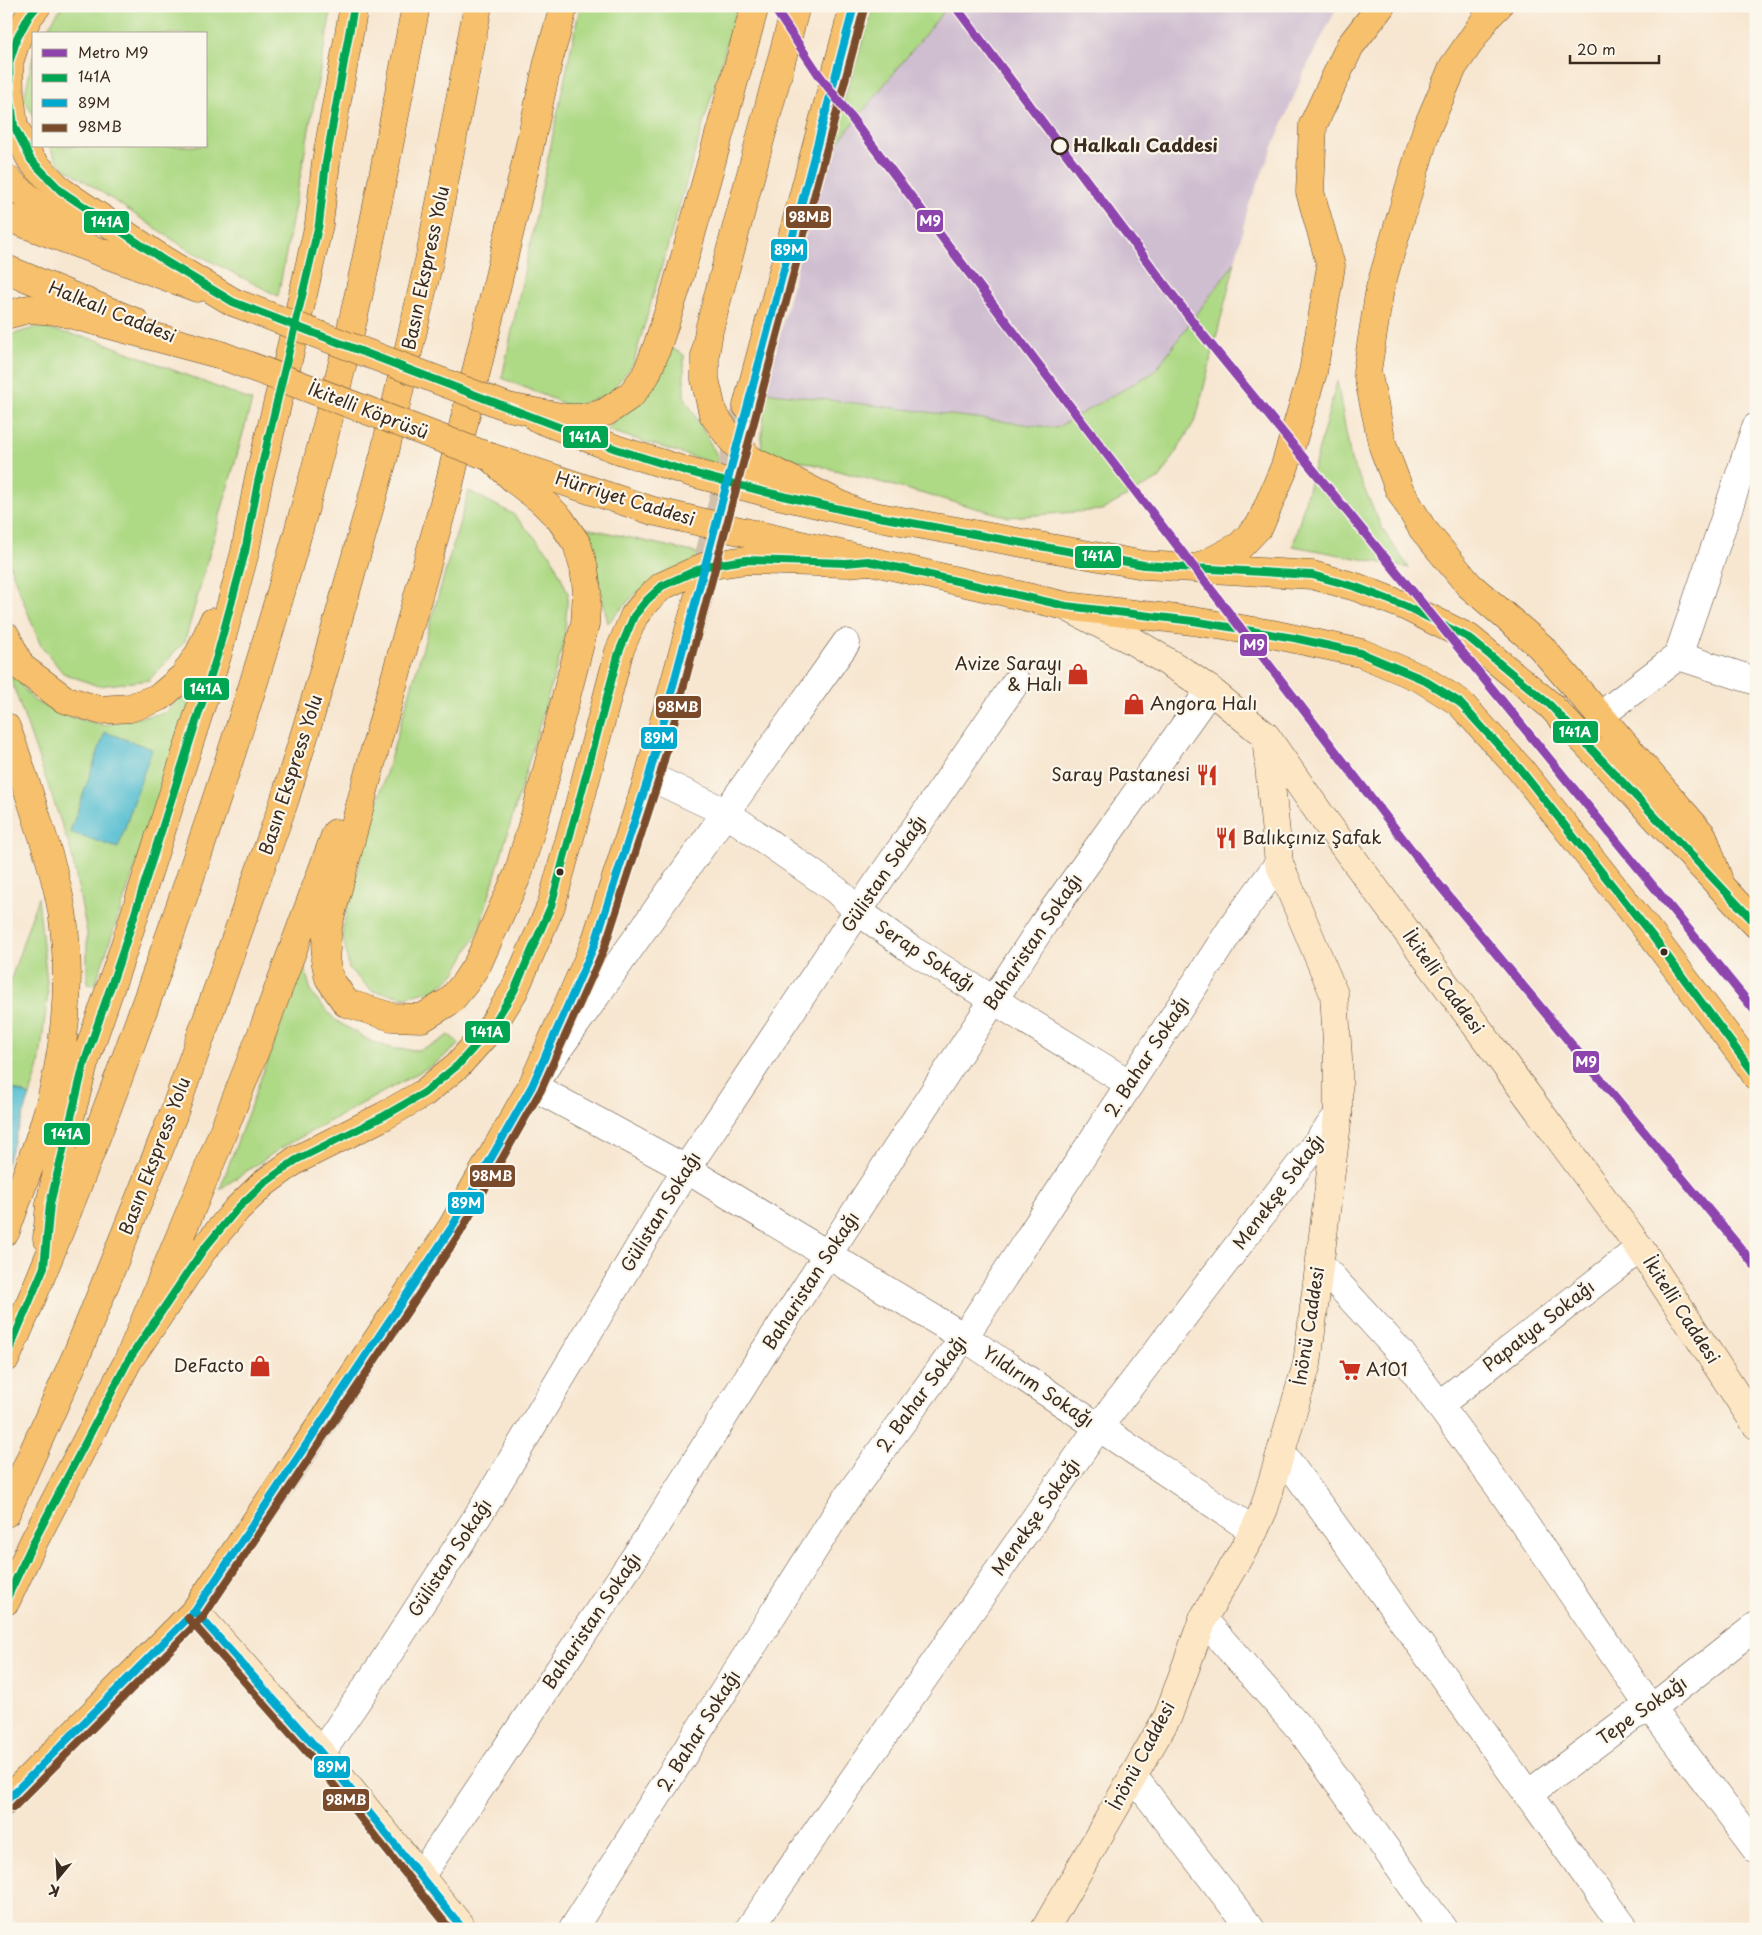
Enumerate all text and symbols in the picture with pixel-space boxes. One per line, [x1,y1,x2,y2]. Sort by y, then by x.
legend [32,32,208,148]
scale bar [1570,32,1658,64]
text: 20 m [1577,37,1616,60]
text: Metro M9 [78,40,148,63]
text: 141A [78,64,111,87]
text: 89M [78,90,110,113]
text: 98MB [78,114,122,137]
place label: Halkalı Caddesi [1073,131,1218,158]
marker: Halkalı Caddesi [1051,137,1069,155]
street label: Basın Ekspress Yolu [394,183,455,352]
line badge: 98MB [785,205,832,229]
text: 98MB [789,206,829,227]
line badge: M9 [916,209,944,233]
line badge: 141A [83,210,130,234]
text: M9 [919,210,941,231]
text: 141A [91,211,123,232]
line badge: 89M [770,238,808,262]
text: 89M [774,239,804,260]
street label: Halkalı Caddesi [45,273,180,349]
street label: İkitelli Köprüsü [304,374,433,445]
line badge: 141A [562,425,609,449]
text: 141A [569,426,601,447]
street label: Hürriyet Caddesi [552,463,699,532]
line badge: 141A [1074,545,1122,569]
text: 141A [1082,545,1114,566]
line badge: M9 [1239,633,1268,657]
text: M9 [1243,634,1265,655]
place label: Avize Sarayı & Halı [955,649,1062,697]
shop icon: Avize Sarayı & Halı [1065,661,1091,687]
line badge: 141A [183,677,230,701]
text: 141A [190,678,222,699]
place label: Angora Halı [1150,689,1257,716]
street label: Basın Ekspress Yolu [251,691,328,858]
shop icon: Angora Halı [1121,691,1147,717]
line badge: 98MB [655,695,702,719]
text: 98MB [658,696,698,717]
line badge: 141A [1552,720,1599,744]
text: 141A [1559,721,1591,742]
line badge: 89M [640,726,678,750]
text: 89M [644,727,674,748]
place label: Saray Pastanesi [1051,760,1190,787]
restaurant icon: Saray Pastanesi [1194,762,1220,788]
street label: Gülistan Sokağı [833,809,932,937]
place label: Balıkçınız Şafak [1242,823,1382,850]
restaurant icon: Balıkçınız Şafak [1213,825,1239,851]
unlabelled marker [555,867,565,877]
street label: Baharistan Sokağı [976,867,1088,1015]
street label: Serap Sokağı [871,912,981,997]
street label: İkitelli Caddesi [1397,923,1492,1039]
unlabelled marker [1659,947,1669,957]
street label: 2. Bahar Sokağı [1097,990,1195,1122]
line badge: 141A [464,1020,511,1044]
text: 141A [471,1021,503,1042]
line badge: M9 [1572,1050,1600,1074]
text: M9 [1575,1051,1597,1072]
street label: Basın Ekspress Yolu [111,1073,196,1238]
line badge: 141A [43,1122,91,1146]
text: 141A [51,1123,83,1144]
street label: Menekşe Sokağı [1225,1128,1330,1255]
street label: Gülistan Sokağı [613,1146,706,1277]
line badge: 98MB [469,1164,516,1188]
text: 98MB [472,1165,512,1186]
line badge: 89M [447,1191,485,1215]
text: 89M [451,1192,481,1213]
street label: Baharistan Sokağı [755,1206,865,1355]
street label: İkitelli Caddesi [1637,1250,1727,1368]
street label: İnönü Caddesi [1285,1264,1330,1387]
street label: Papatya Sokağı [1476,1272,1600,1377]
street label: 2. Bahar Sokağı [869,1329,973,1457]
street label: Yıldırım Sokağı [978,1338,1100,1433]
place label: DeFacto [174,1351,244,1378]
shop icon: DeFacto [247,1353,273,1379]
place label: A101 [1366,1355,1408,1382]
supermarket icon: A101 [1337,1357,1363,1383]
street label: Menekşe Sokağı [984,1452,1086,1581]
street label: Gülistan Sokağı [400,1493,497,1622]
street label: Baharistan Sokağı [535,1546,647,1694]
street label: 2. Bahar Sokağı [649,1664,746,1796]
street label: Tepe Sokağı [1591,1669,1692,1751]
street label: İnönü Caddesi [1101,1696,1181,1815]
line badge: 89M [313,1755,351,1779]
text: 89M [317,1756,347,1777]
line badge: 98MB [322,1788,370,1812]
text: 98MB [326,1789,366,1810]
north arrow [32,1852,82,1902]
text: K [46,1879,62,1902]

